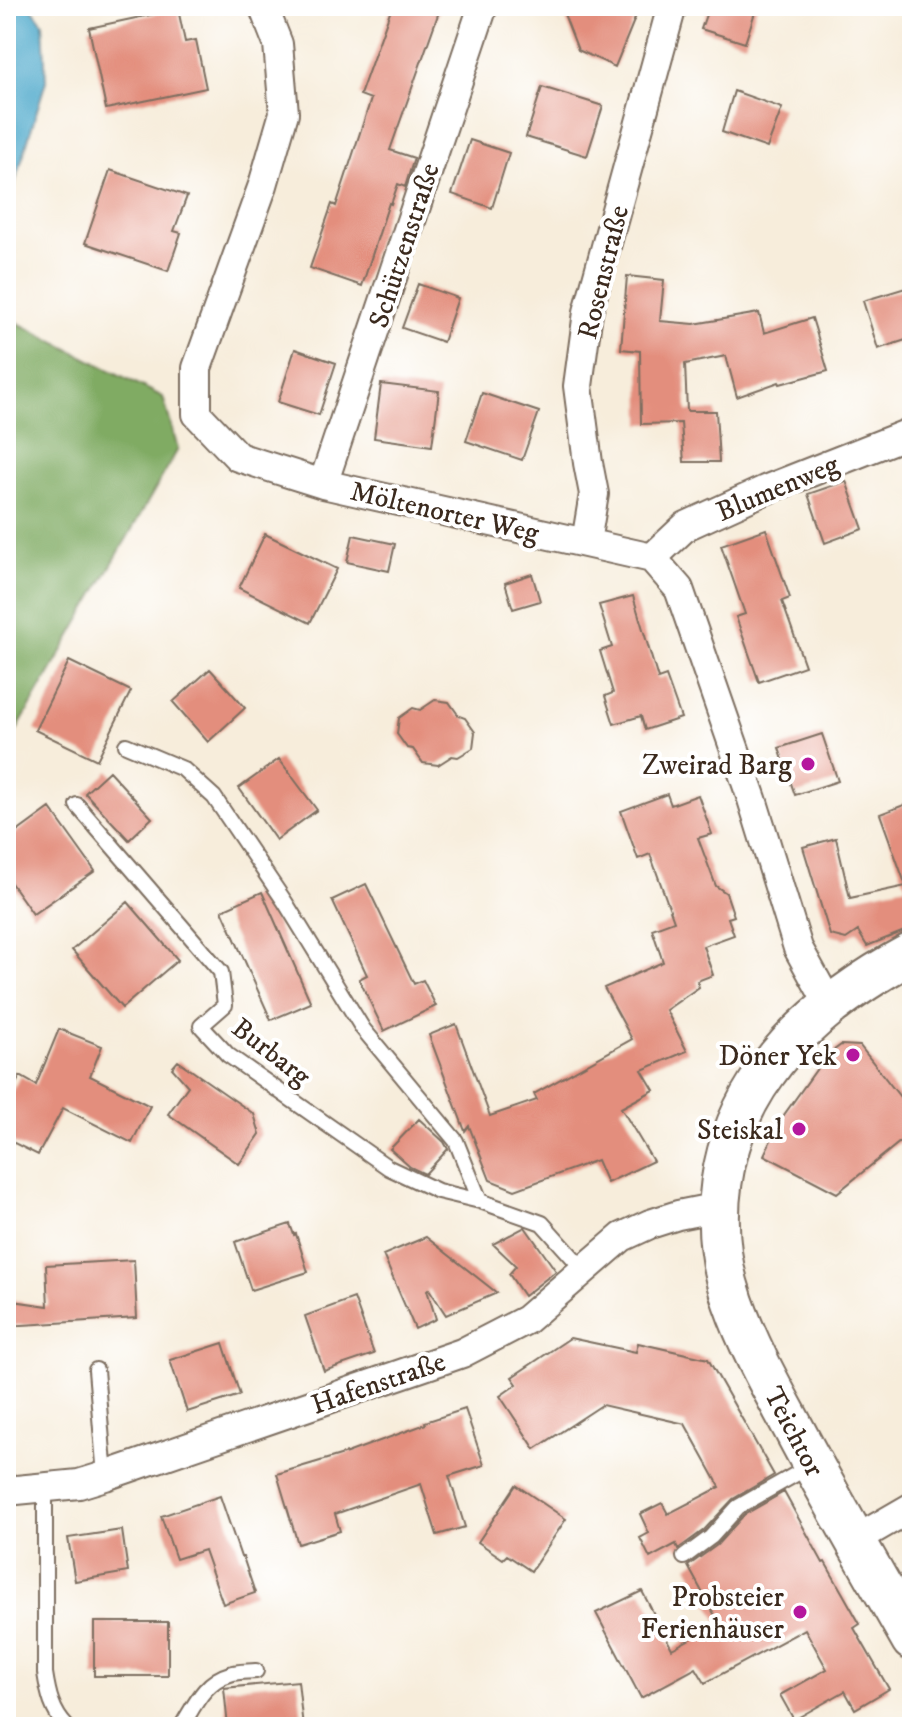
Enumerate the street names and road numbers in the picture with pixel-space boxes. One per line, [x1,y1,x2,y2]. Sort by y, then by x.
street label: Schützenstraße [361,159,448,332]
street label: Rosenstraße [570,202,637,343]
street label: Blumenweg [711,447,844,530]
street label: Möltenorter Weg [347,474,543,551]
street label: Burbarg [225,1010,318,1094]
street label: Hafenstraße [307,1344,450,1423]
street label: Teichtor [756,1381,832,1483]

